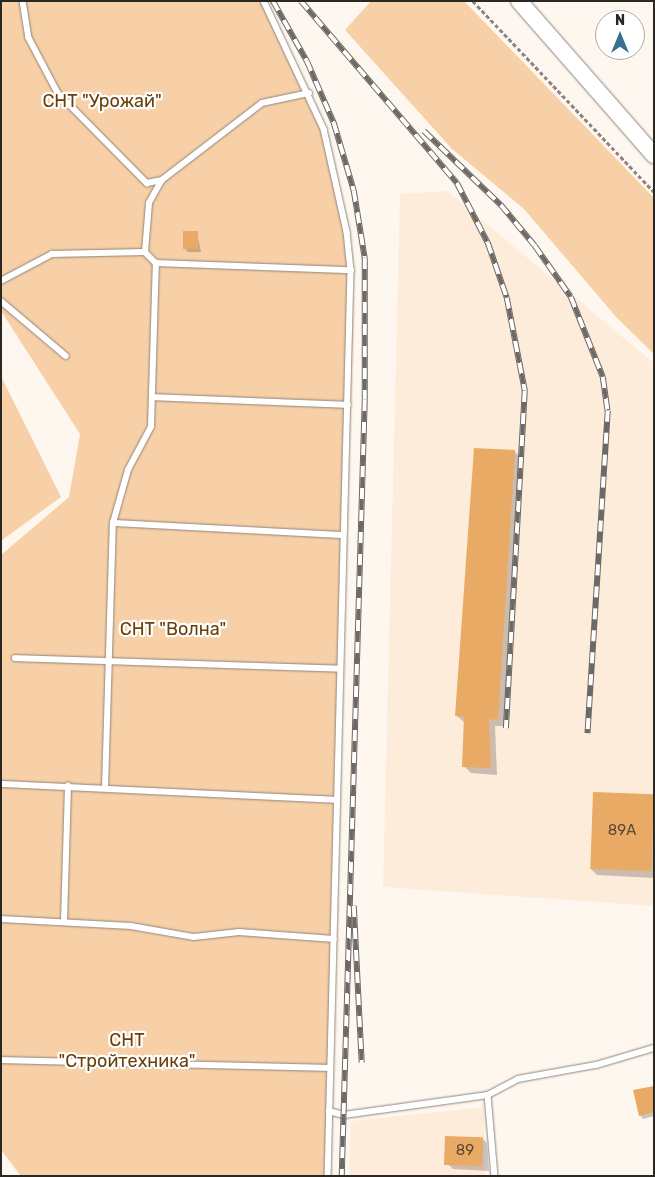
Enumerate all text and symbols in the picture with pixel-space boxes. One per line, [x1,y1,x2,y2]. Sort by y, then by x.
north arrow [595,10,645,60]
text: N [615,12,625,29]
park label: СНТ "Урожай" [42,90,162,112]
park label: СНТ "Волна" [120,618,226,640]
house number: 89А [608,822,636,840]
park label: СНТ "Стройтехника" [58,1030,196,1072]
house number: 89 [456,1142,474,1160]

